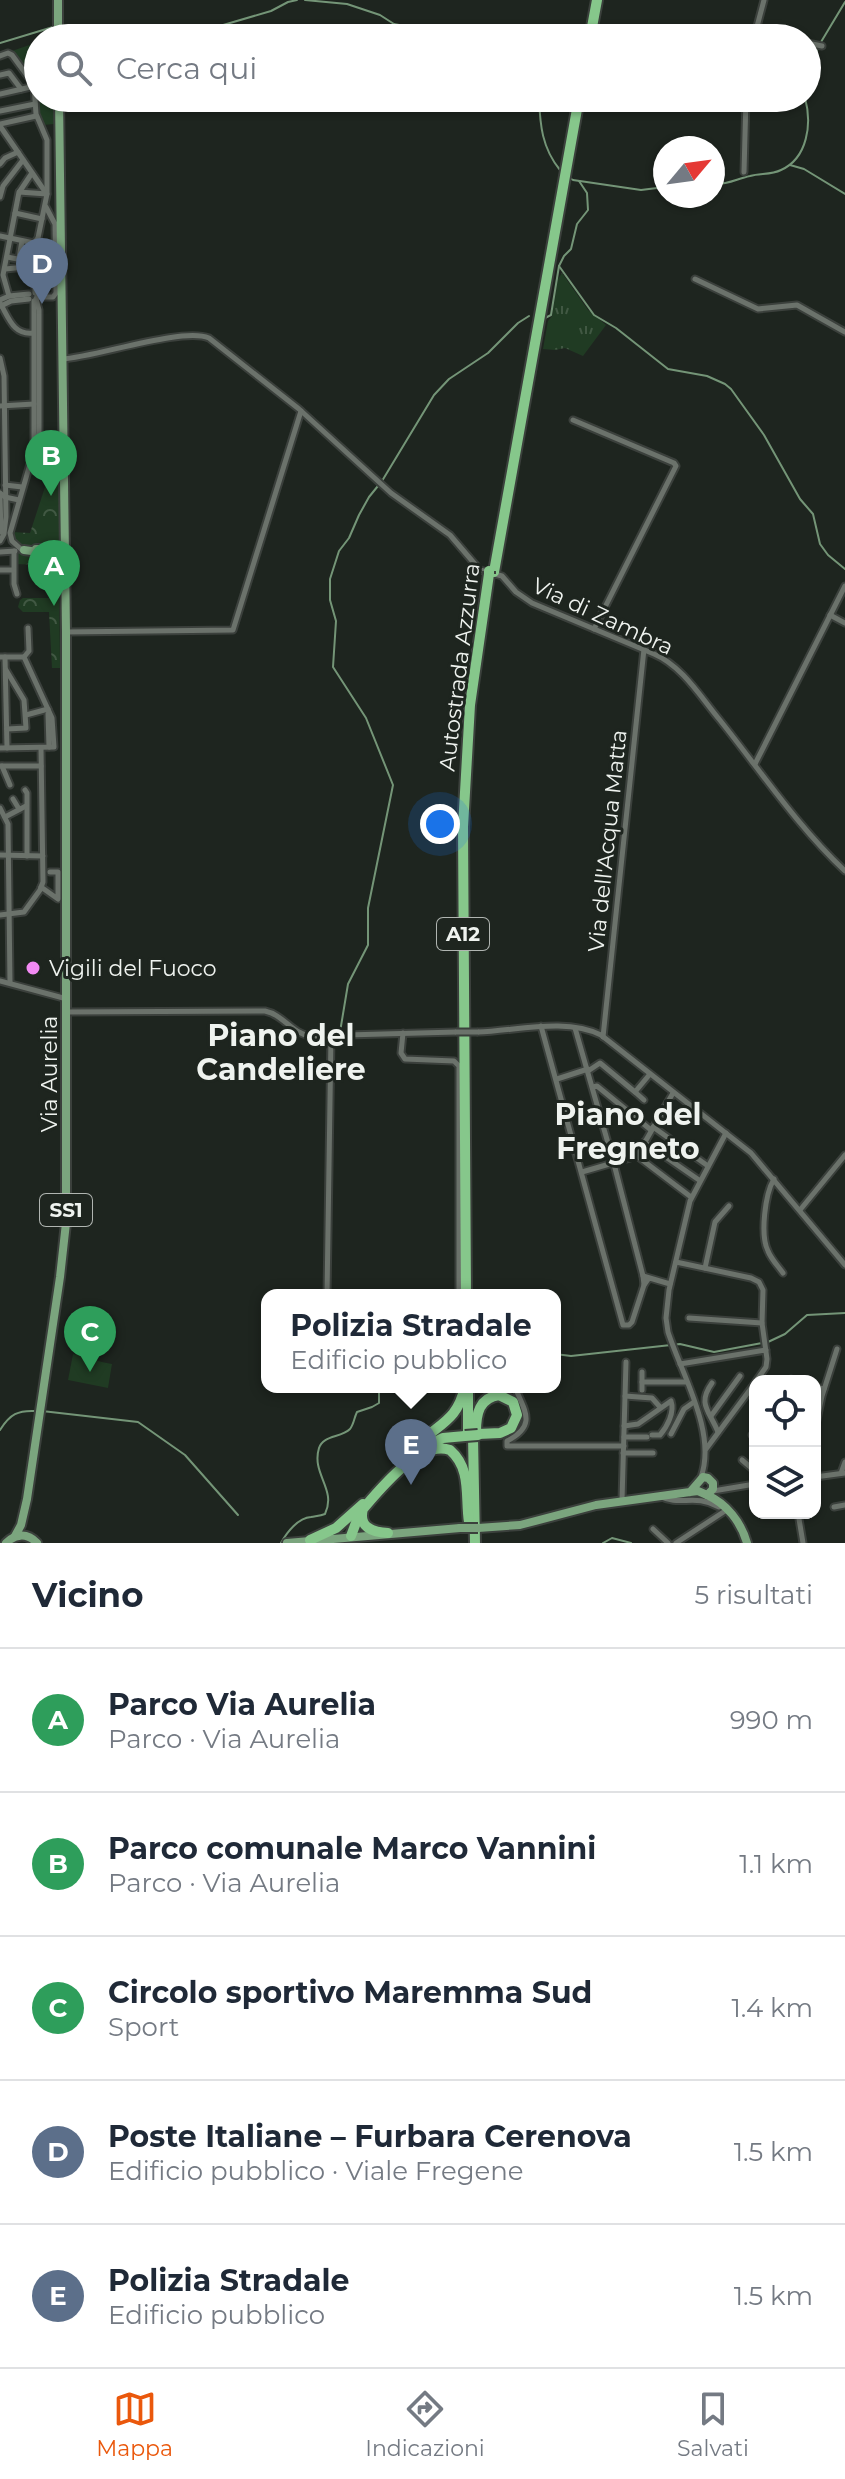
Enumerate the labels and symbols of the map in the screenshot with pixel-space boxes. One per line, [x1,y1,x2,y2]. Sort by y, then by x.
north arrow [653,136,725,208]
pin: D [16,238,68,304]
pin: B [25,430,77,496]
pin: A [28,540,80,606]
street label: Autostrada Azzurra [433,561,486,773]
street label: Via di Zambra [528,572,678,661]
street label: Via dell'Acqua Matta [582,728,633,954]
your location [420,804,460,844]
road number: A12 [437,918,489,950]
place label: Vigili del Fuoco [49,955,216,982]
marker: Vigili del Fuoco [24,959,42,977]
street label: Via Aurelia [36,1016,63,1132]
district label: Piano del Candeliere [196,1017,366,1088]
district label: Piano del Fregneto [554,1096,702,1167]
road number: SS1 [40,1194,92,1226]
pin: C [64,1306,116,1372]
pin: E [385,1419,437,1485]

